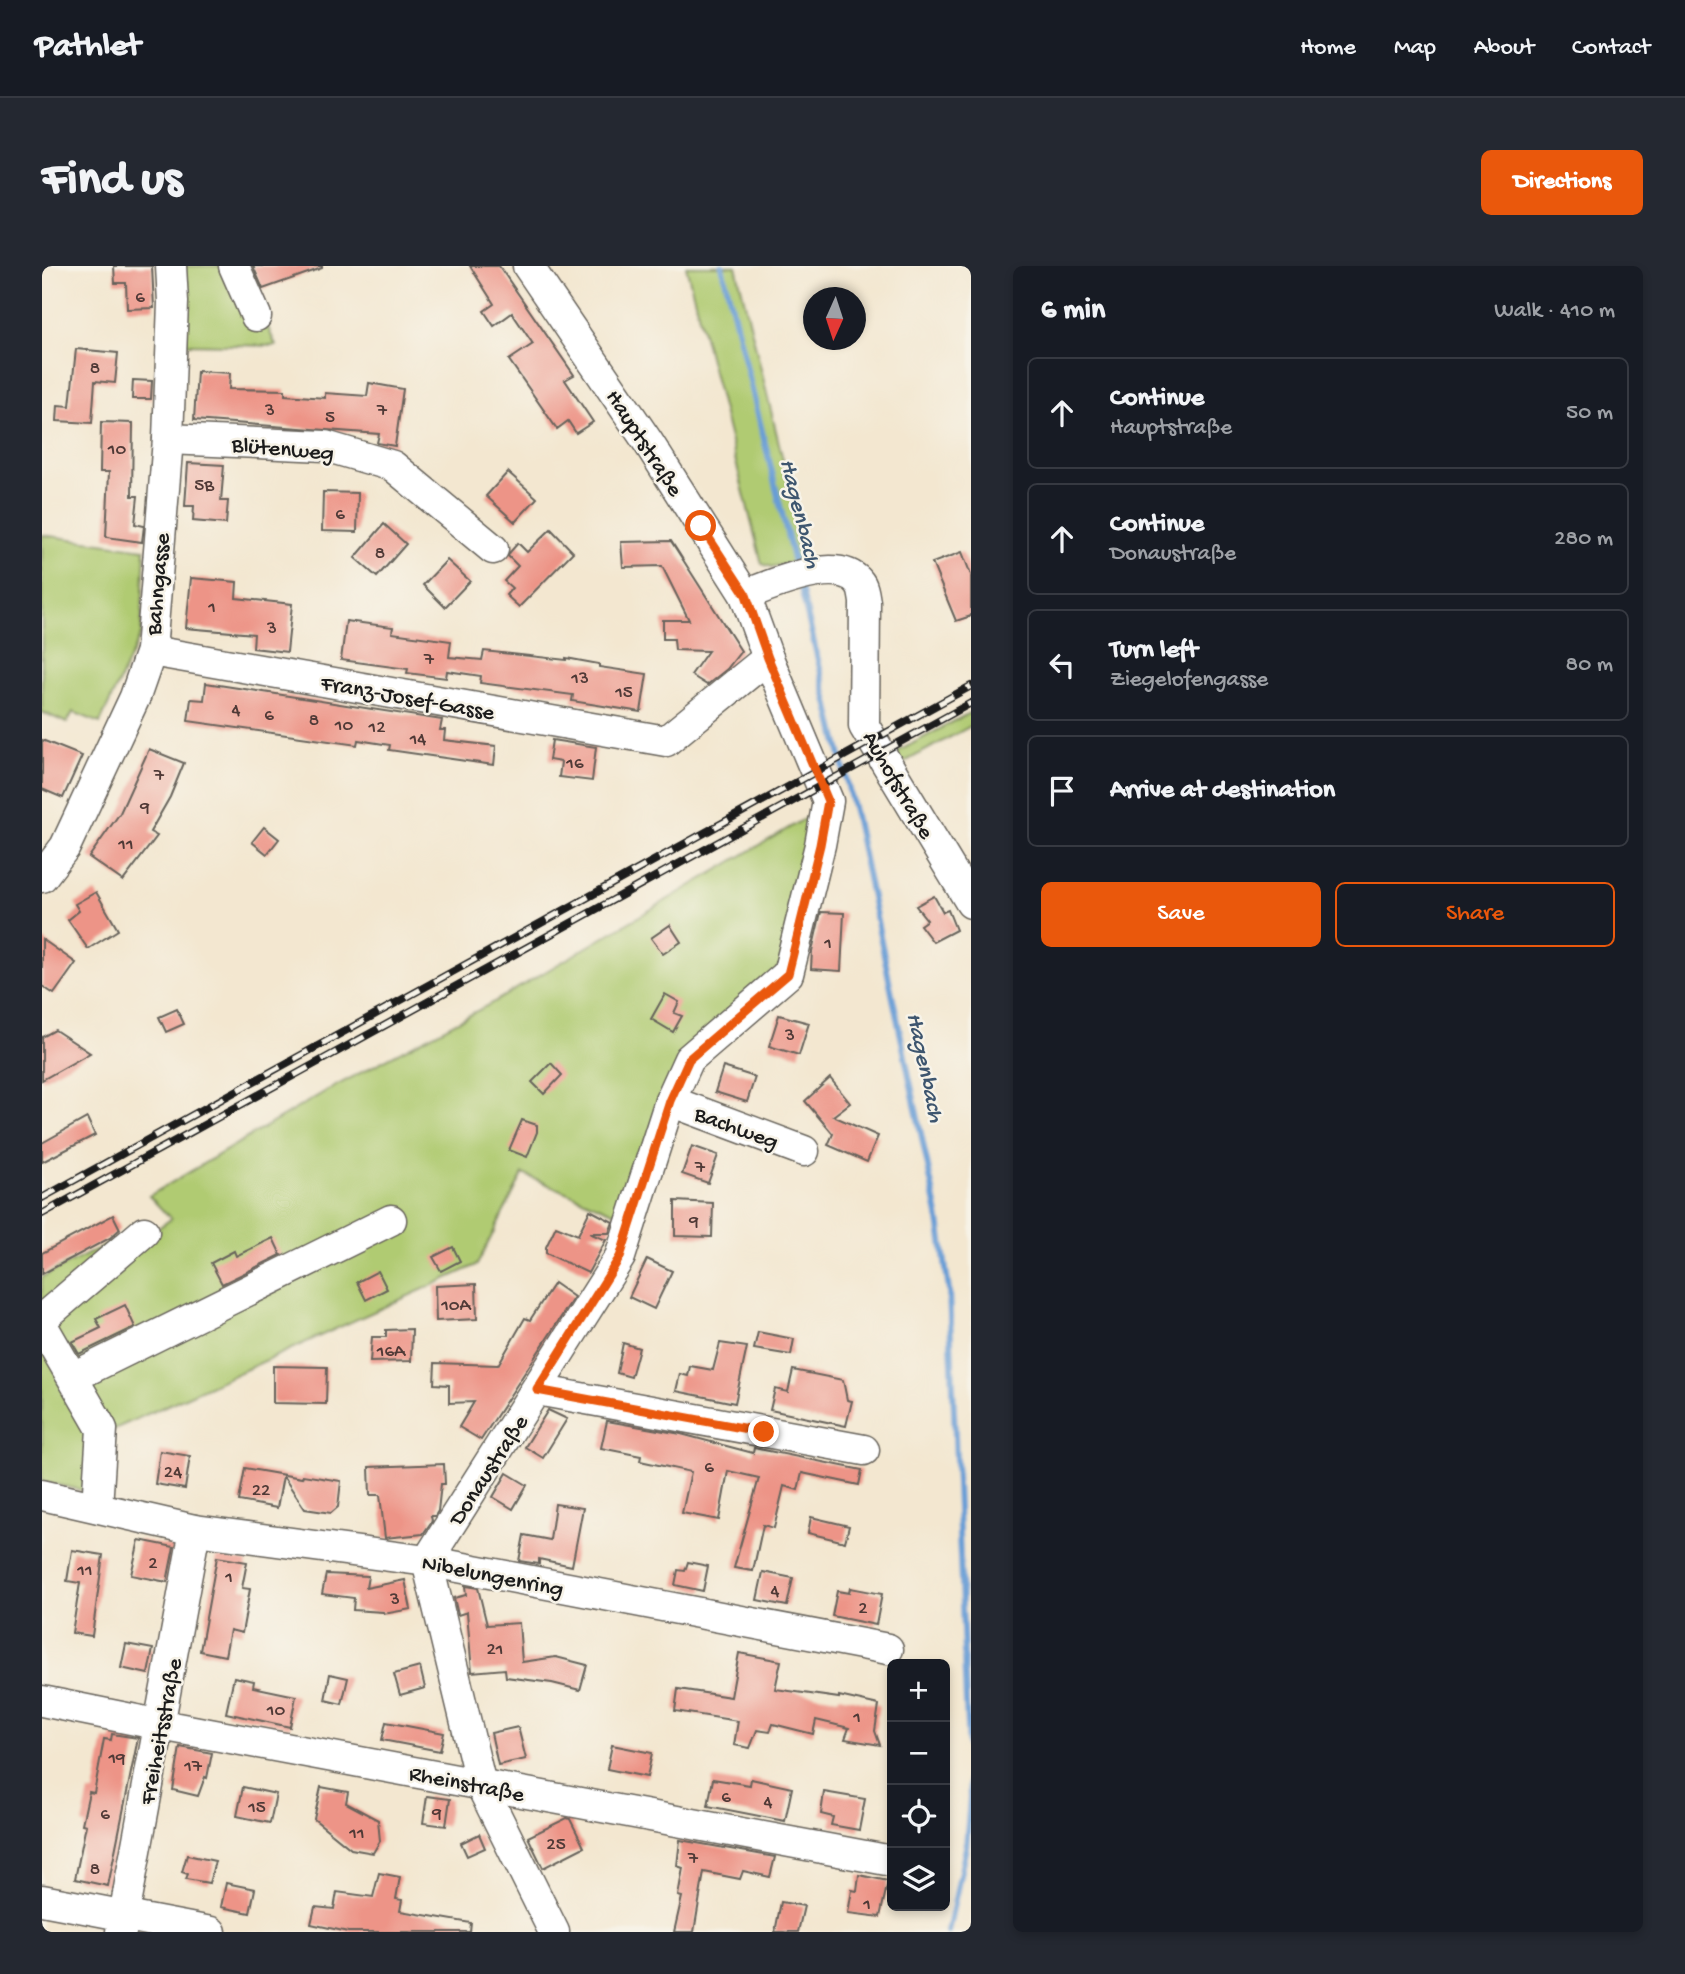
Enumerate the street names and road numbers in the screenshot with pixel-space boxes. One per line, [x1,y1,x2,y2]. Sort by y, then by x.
street label: Hauptstraße [599,385,688,503]
street label: Blütenweg [229,432,335,468]
street label: Bahngasse [141,531,177,638]
street label: Franz-Josef-Gasse [318,671,497,728]
street label: Auhofstraße [855,727,939,846]
street label: Bachweg [689,1101,782,1157]
street label: Donaustraße [443,1410,536,1533]
street label: Nibelungenring [419,1550,566,1604]
street label: Freiheitsstraße [135,1655,190,1808]
street label: Rheinstraße [406,1761,527,1810]

